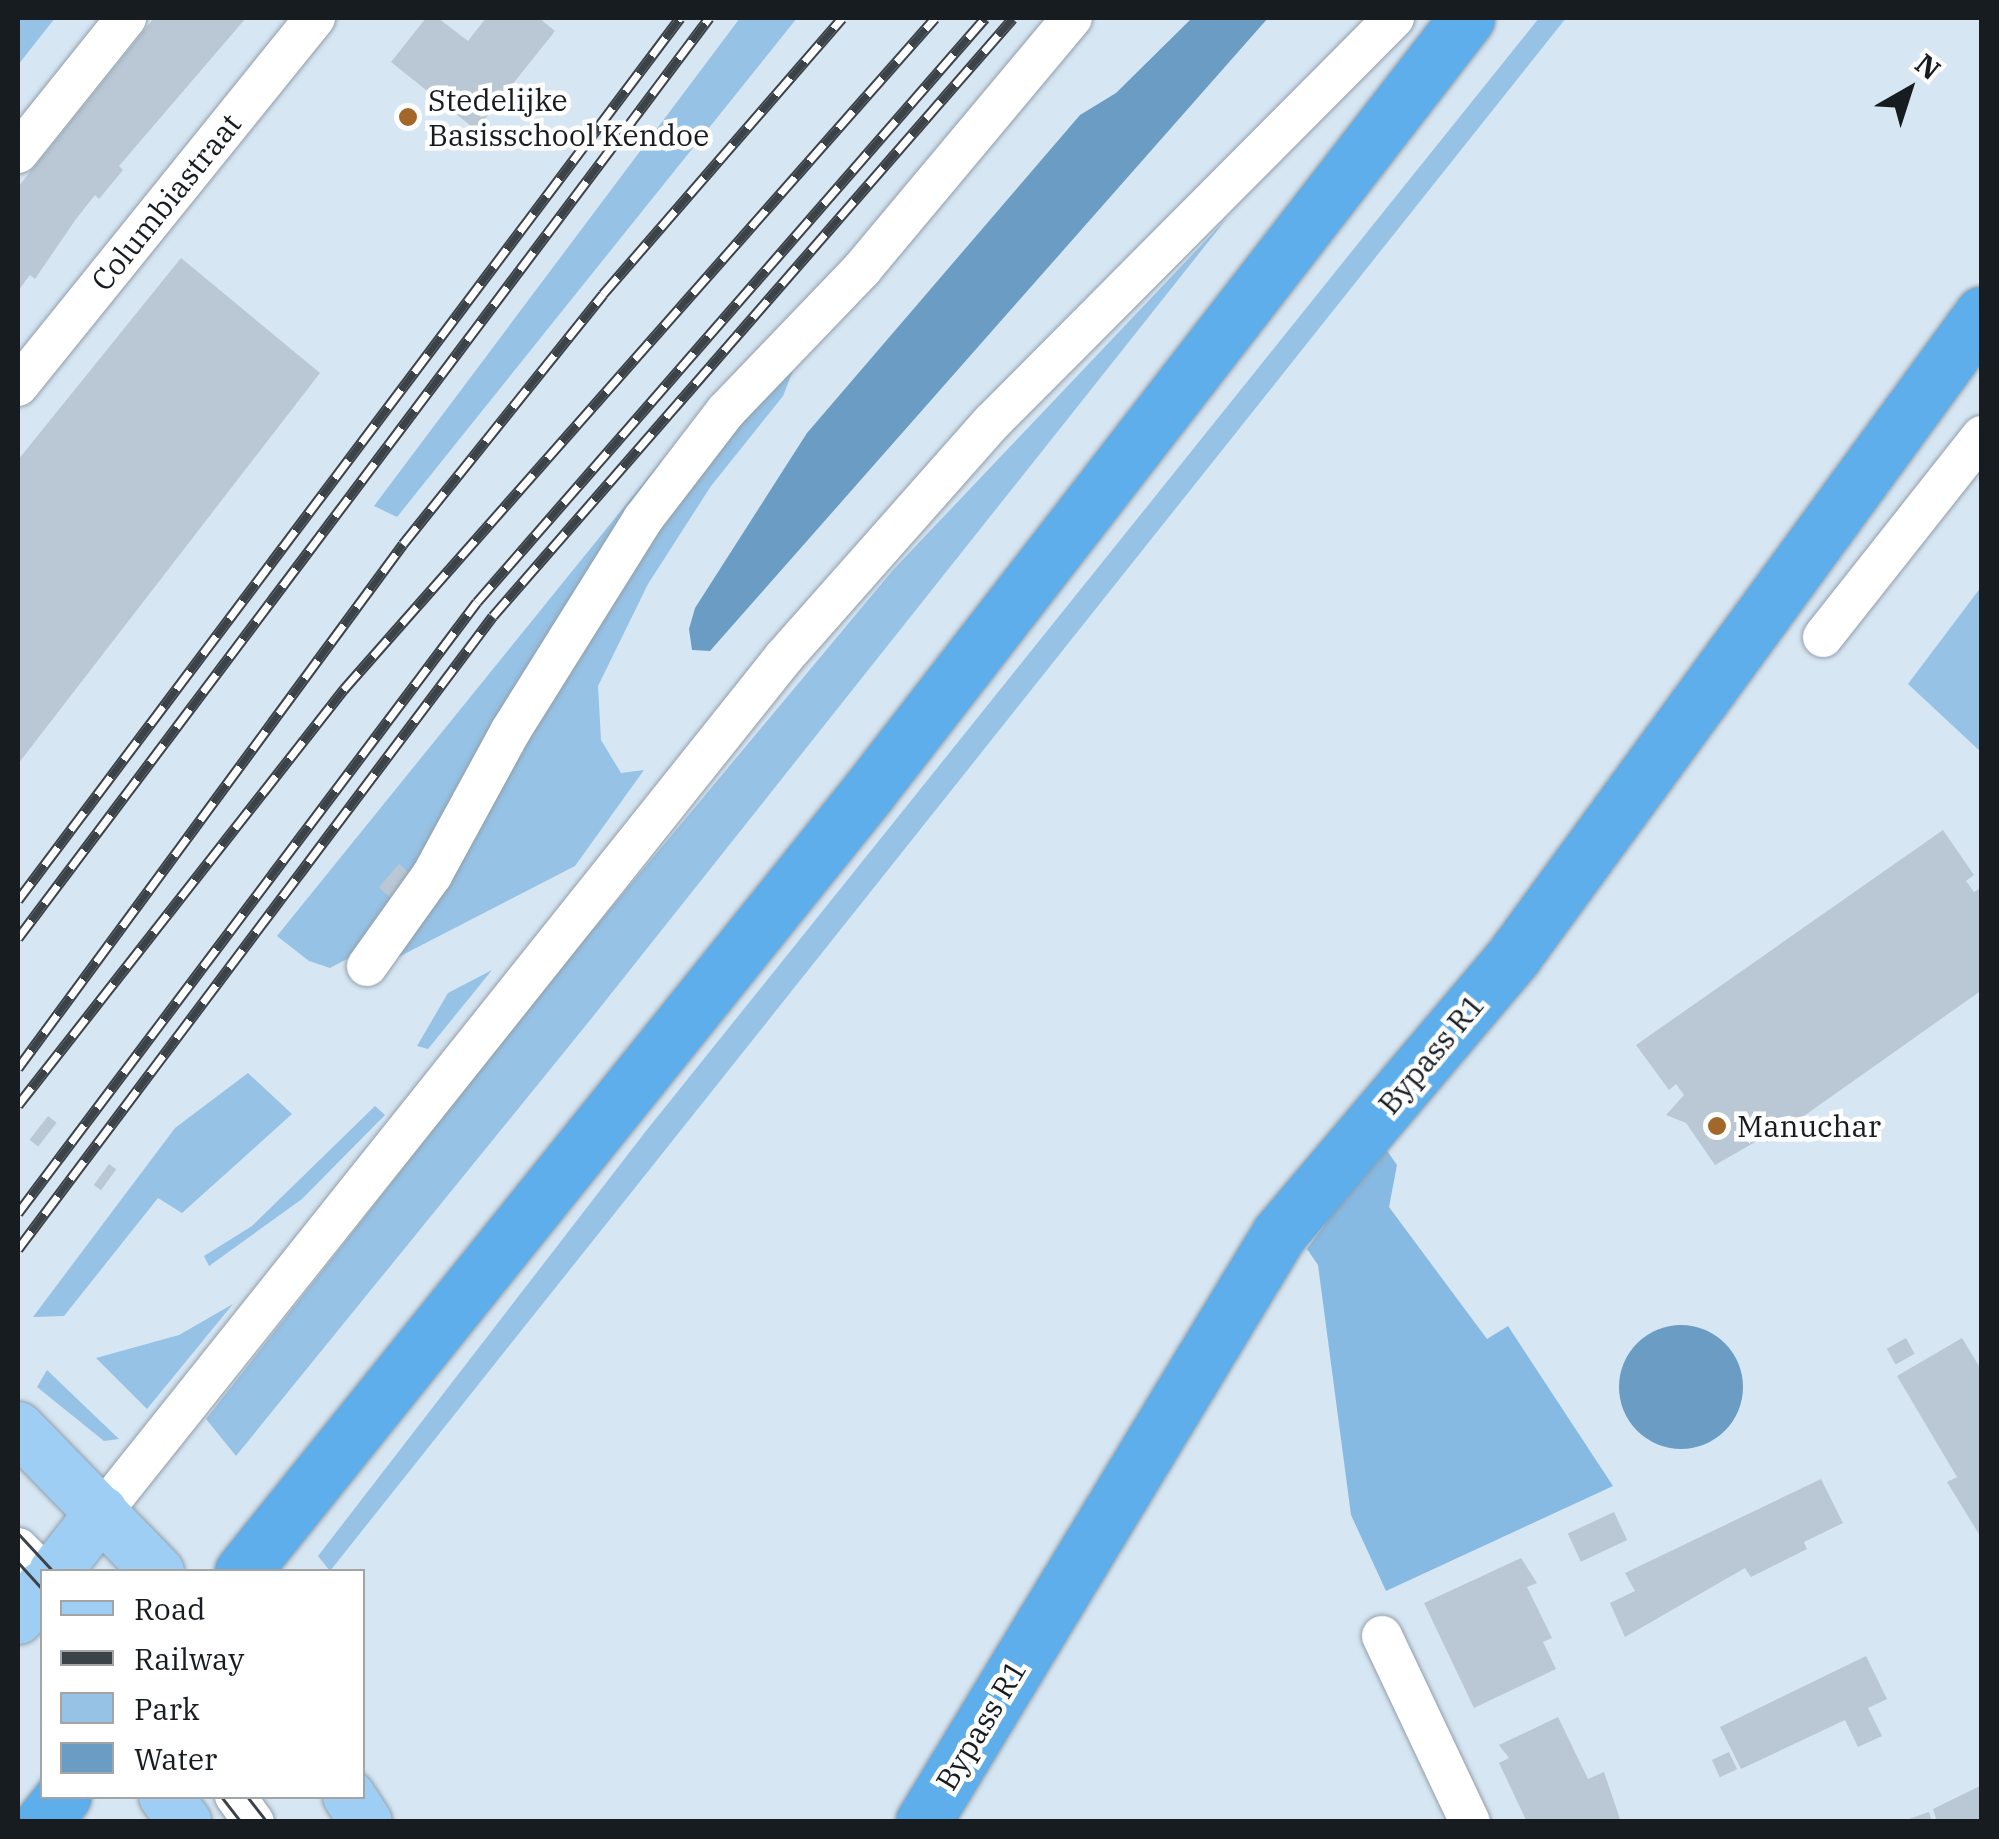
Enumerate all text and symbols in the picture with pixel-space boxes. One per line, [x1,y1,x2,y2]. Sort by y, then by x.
north arrow [1859,40,1959,140]
text: N [1908,45,1948,88]
place label: Stedelijke Basisschool Kendoe [428,82,709,152]
street label: Columbiastraat [84,106,248,298]
marker: Stedelijke Basisschool Kendoe [397,106,419,128]
street label: Bypass R1 [1371,987,1491,1121]
place label: Manuchar [1737,1108,1881,1144]
marker: Manuchar [1706,1115,1728,1137]
legend [40,1569,365,1799]
text: Road [134,1589,206,1628]
text: Railway [134,1639,244,1678]
street label: Bypass R1 [928,1653,1034,1797]
text: Park [134,1689,200,1728]
text: Water [134,1739,217,1778]

